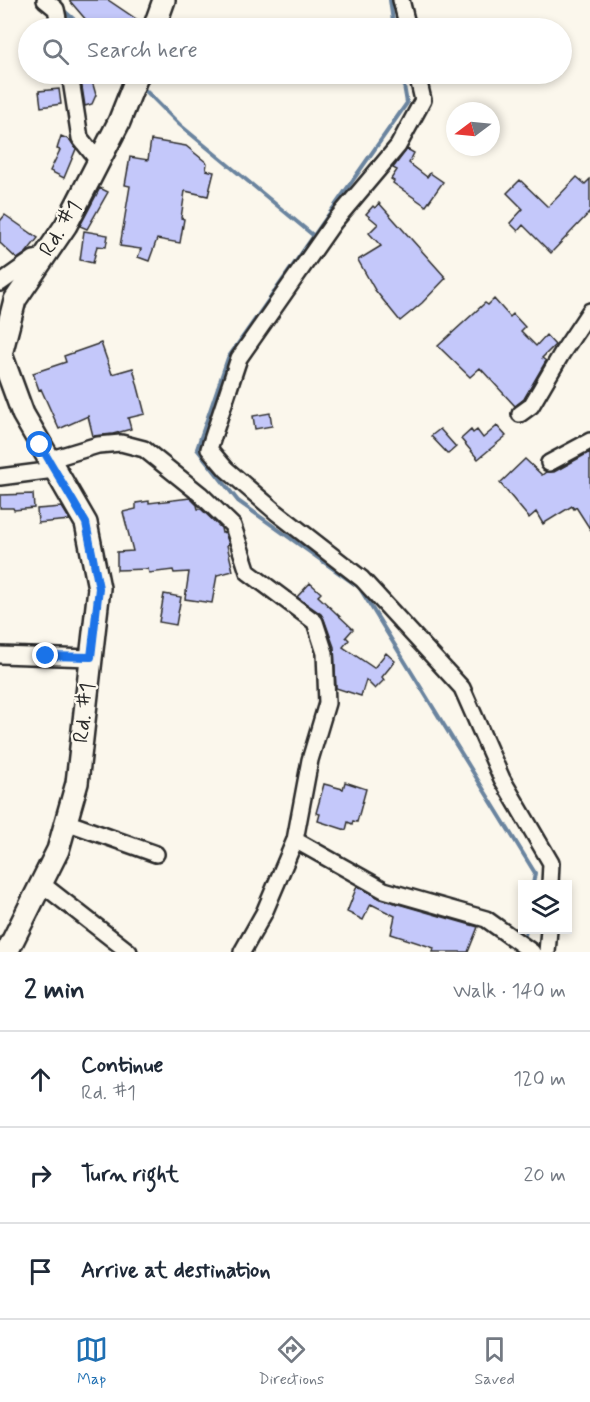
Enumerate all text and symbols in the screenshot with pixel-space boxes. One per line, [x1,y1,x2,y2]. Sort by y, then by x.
search box [18,18,572,84]
icon: search [39,35,72,68]
text: Search here [87,37,198,65]
north arrow [446,102,500,156]
street label: Rd. #1 [33,196,89,262]
route start [26,431,52,457]
route end [32,642,58,668]
street label: Rd. #1 [67,681,103,745]
map controls [518,880,572,934]
button: layers [518,880,572,934]
text: 2 min [24,974,85,1008]
text: Walk · 140 m [453,978,566,1005]
text: Continue [81,1052,163,1080]
icon: ahead [24,1063,57,1096]
text: 120 m [513,1066,566,1093]
text: Rd. #1 [81,1080,136,1107]
icon: right [24,1159,57,1192]
text: Turn right [81,1161,179,1189]
text: 20 m [523,1162,566,1189]
icon: arrive [24,1255,57,1288]
text: Arrive at destination [81,1257,271,1285]
tab: Map [75,1333,108,1390]
tab: Directions [258,1333,324,1390]
tab: Saved [474,1333,515,1390]

